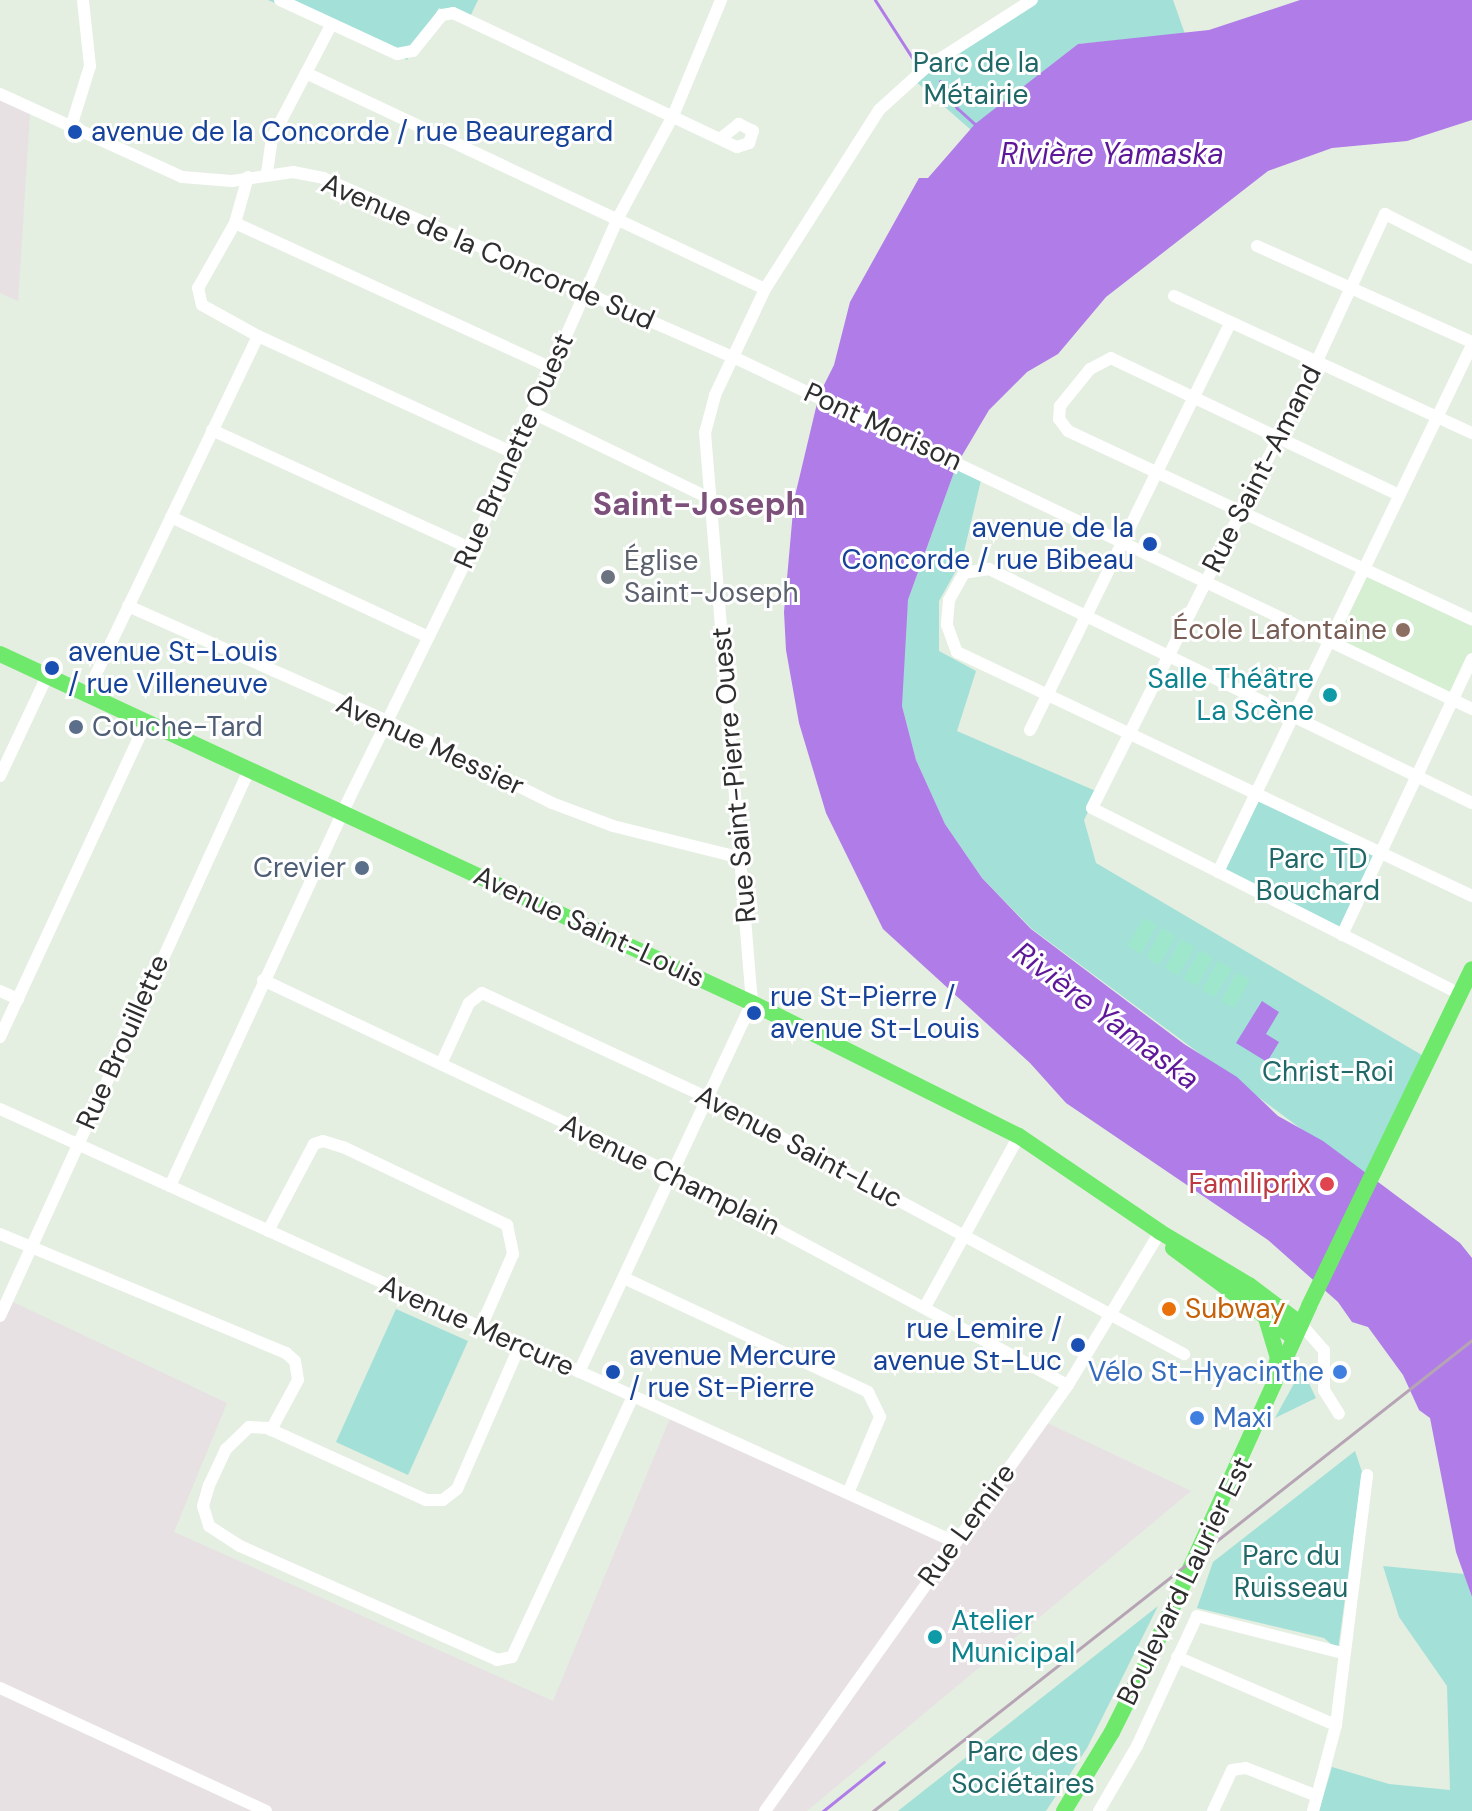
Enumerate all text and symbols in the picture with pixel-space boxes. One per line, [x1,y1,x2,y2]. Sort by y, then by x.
park label: Parc de la Métairie [913,46,1039,112]
place label: avenue de la Concorde / rue Beauregard [91,115,613,149]
marker: avenue de la Concorde / rue Beauregard [66,123,84,141]
water label: Rivière Yamaska [1000,136,1224,172]
street label: Avenue de la Concorde Sud [316,167,660,337]
street label: Rue Brunette Ouest [447,328,581,574]
street label: Rue Saint-Amand [1195,360,1329,578]
street label: Pont Morison [799,376,967,478]
district label: Saint-Joseph [593,485,805,523]
place label: avenue de la Concorde / rue Bibeau [841,511,1134,577]
marker: avenue de la Concorde / rue Bibeau [1141,535,1159,553]
place label: Église Saint-Joseph [624,544,799,610]
marker: Église Saint-Joseph [599,568,617,586]
place label: École Lafontaine [1172,613,1387,647]
marker: École Lafontaine [1394,621,1412,639]
street label: Rue Saint-Pierre Ouest [704,626,764,924]
place label: avenue St-Louis / rue Villeneuve [68,635,278,701]
marker: avenue St-Louis / rue Villeneuve [43,659,61,677]
place label: Salle Théâtre La Scène [1147,662,1314,728]
marker: Salle Théâtre La Scène [1321,686,1339,704]
street label: Avenue Messier [331,687,529,803]
place label: Couche-Tard [92,710,263,744]
marker: Couche-Tard [67,718,85,736]
park label: Parc TD Bouchard [1256,842,1380,908]
place label: Crevier [253,851,346,885]
marker: Crevier [353,859,371,877]
street label: Avenue Saint-Louis [468,859,710,995]
water label: Rivière Yamaska [1006,934,1206,1098]
street label: Rue Brouillette [70,950,176,1134]
place label: rue St-Pierre / avenue St-Louis [770,980,980,1046]
marker: rue St-Pierre / avenue St-Louis [745,1004,763,1022]
park label: Christ-Roi [1262,1055,1394,1089]
street label: Avenue Saint-Luc [690,1078,908,1216]
street label: Avenue Champlain [554,1107,786,1243]
place label: Familiprix [1189,1167,1311,1201]
marker: Familiprix [1318,1175,1336,1193]
street label: Avenue Mercure [374,1268,580,1384]
place label: Subway [1185,1292,1286,1326]
marker: Subway [1160,1300,1178,1318]
place label: rue Lemire / avenue St-Luc [873,1312,1062,1378]
marker: rue Lemire / avenue St-Luc [1069,1336,1087,1354]
place label: avenue Mercure / rue St-Pierre [629,1339,836,1405]
place label: Vélo St-Hyacinthe [1088,1355,1324,1389]
marker: avenue Mercure / rue St-Pierre [604,1363,622,1381]
marker: Vélo St-Hyacinthe [1331,1363,1349,1381]
place label: Maxi [1213,1401,1272,1435]
marker: Maxi [1188,1409,1206,1427]
street label: Boulevard Laurier Est [1110,1451,1260,1711]
street label: Rue Lemire [911,1457,1023,1593]
park label: Parc du Ruisseau [1234,1539,1348,1605]
place label: Atelier Municipal [951,1604,1075,1670]
marker: Atelier Municipal [926,1628,944,1646]
park label: Parc des Sociétaires [951,1735,1095,1801]

